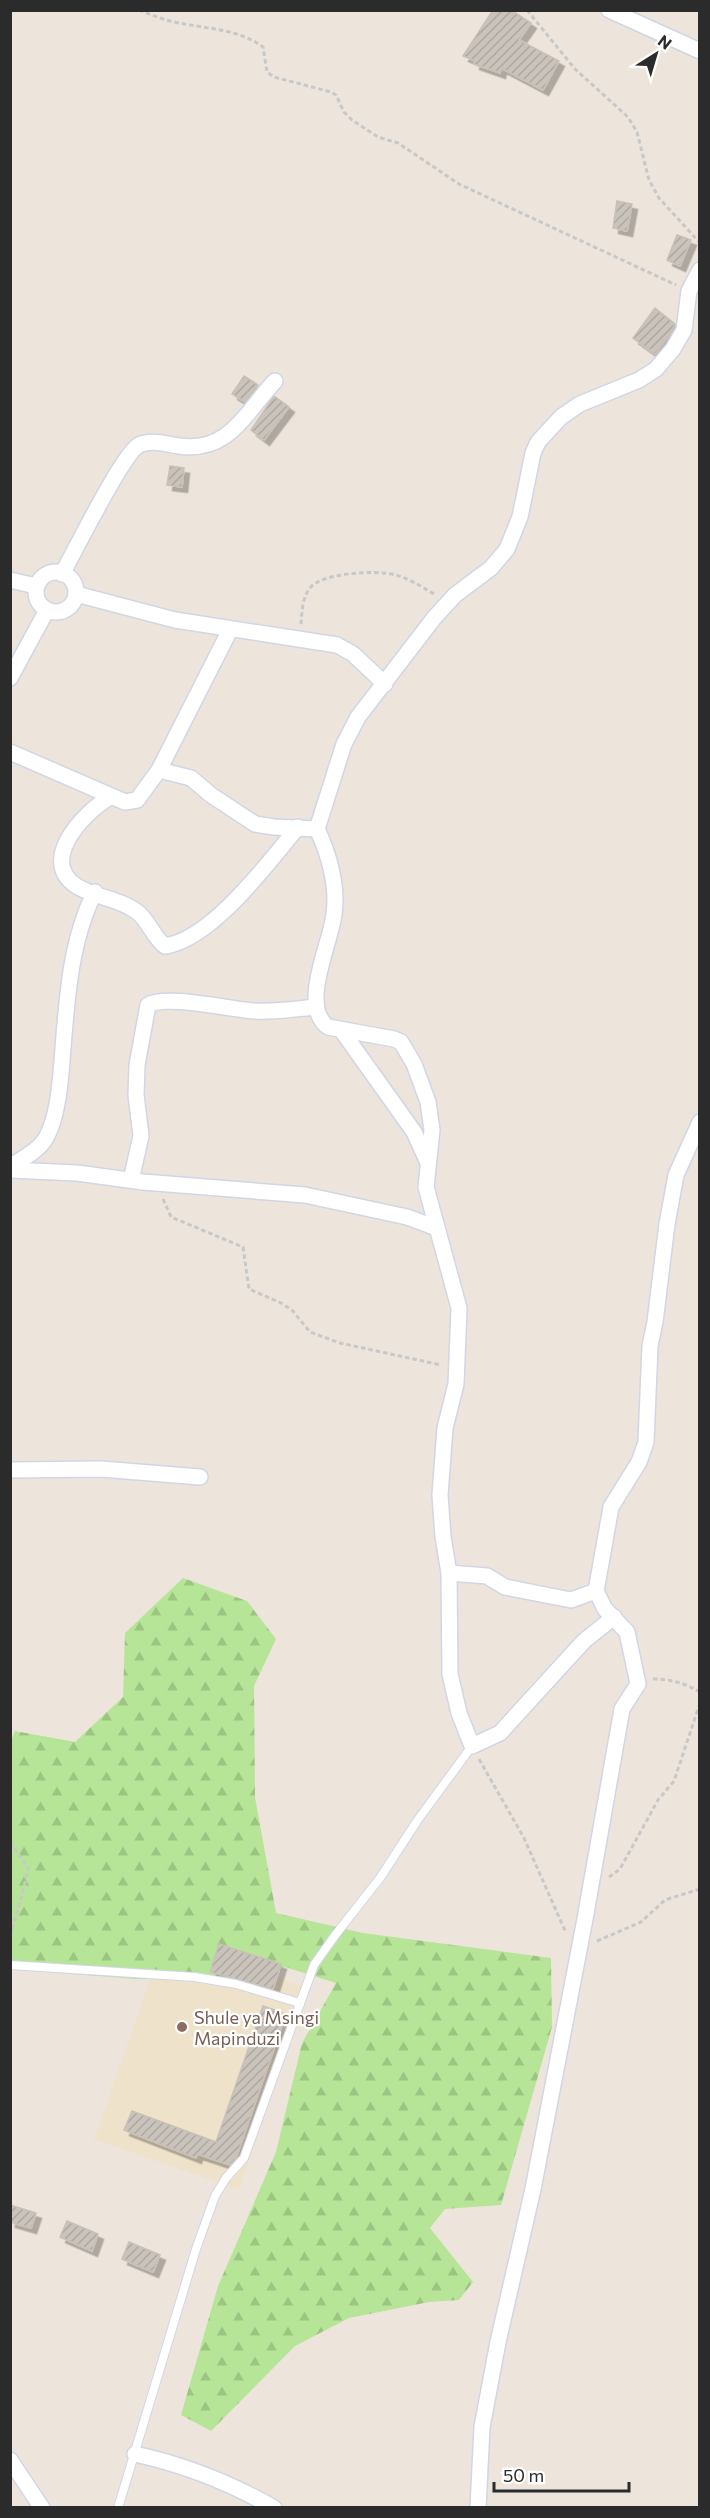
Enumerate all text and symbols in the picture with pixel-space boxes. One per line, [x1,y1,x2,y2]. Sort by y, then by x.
north arrow [626,24,686,84]
text: N [655,30,676,53]
place label: Shule ya Msingi Mapinduzi [194,2006,319,2049]
marker: Shule ya Msingi Mapinduzi [175,2020,189,2034]
scale bar [494,2455,629,2493]
text: 50 m [503,2464,544,2486]

